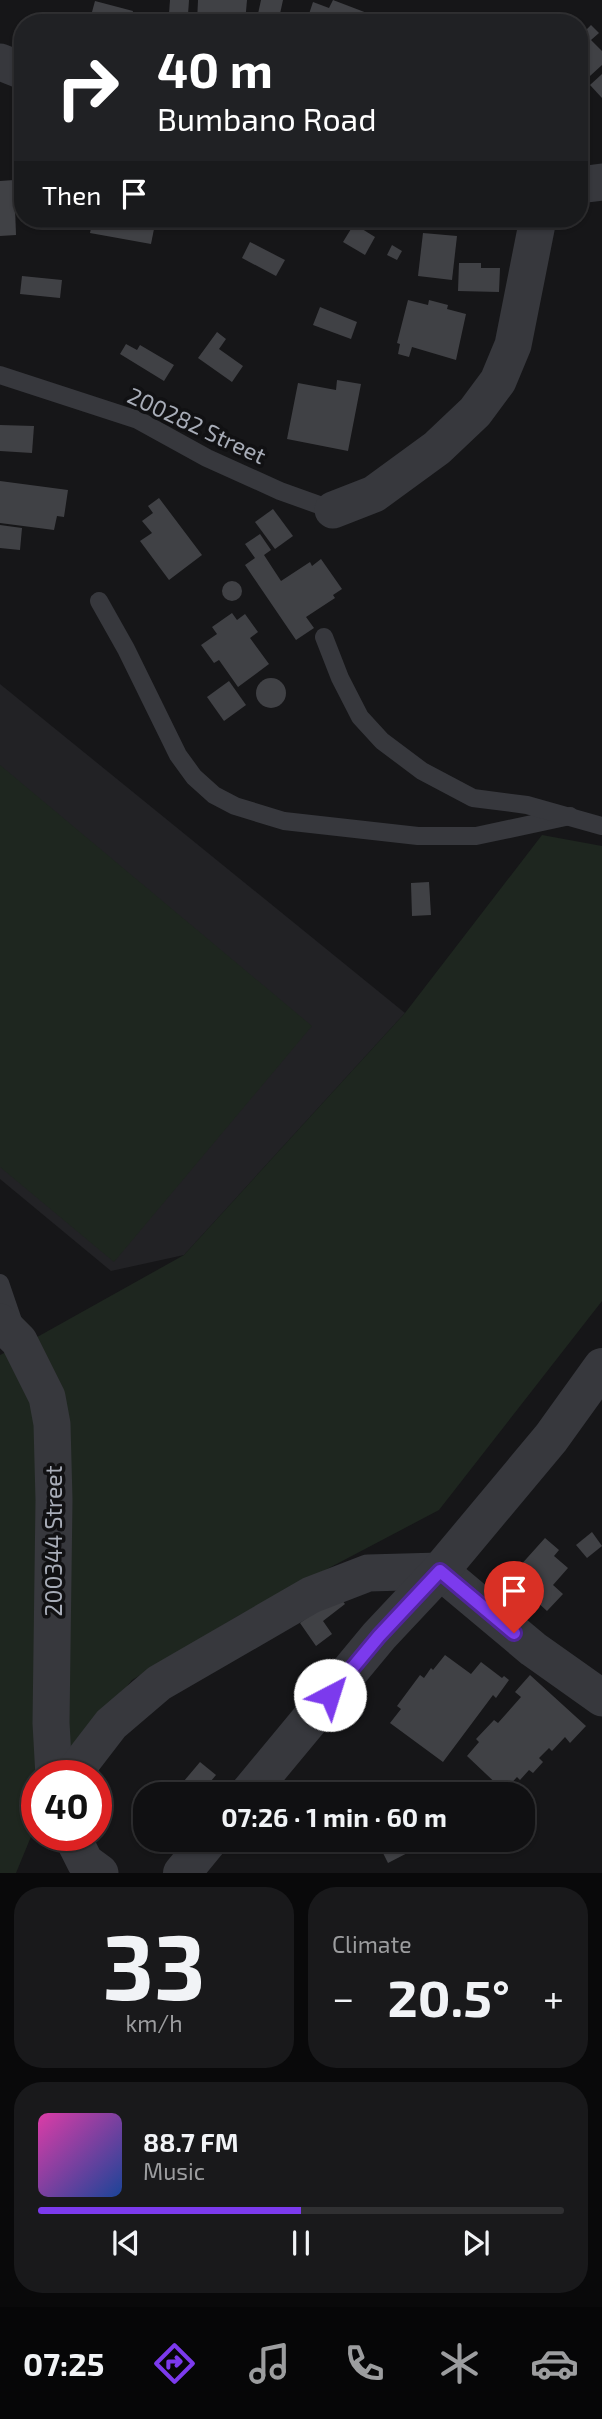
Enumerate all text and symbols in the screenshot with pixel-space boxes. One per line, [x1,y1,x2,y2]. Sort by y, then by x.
text: 40 m [157,39,273,98]
icon: right [42,42,133,133]
text: Bumbano Road [157,99,377,137]
icon: arrive [115,175,153,213]
text: Then [42,179,101,210]
street label: 200282 Street [123,381,271,469]
street label: 200344 Street [39,1465,67,1616]
pin [484,1561,544,1633]
icon: arrive [495,1572,533,1610]
position arrow [293,1658,367,1732]
speed limit sign: 40 [21,1760,112,1851]
text: 07:26 · 1 min · 60 m [221,1801,447,1832]
text: 33 [102,1909,206,2018]
text: Climate [332,1930,412,1958]
text: 20.5° [387,1965,510,2027]
text: − [332,1974,354,2020]
text: + [543,1974,564,2020]
text: km/h [125,2009,183,2037]
text: 88.7 FM [143,2126,239,2157]
text: Music [143,2157,205,2185]
icon: previous [107,2224,145,2262]
icon: pause [282,2224,320,2262]
icon: next [457,2224,495,2262]
icon: directions [150,2339,199,2388]
icon: music [245,2339,294,2388]
icon: phone [340,2339,389,2388]
icon: climate [435,2339,484,2388]
icon: car [530,2339,579,2388]
text: 07:25 [23,2344,105,2382]

